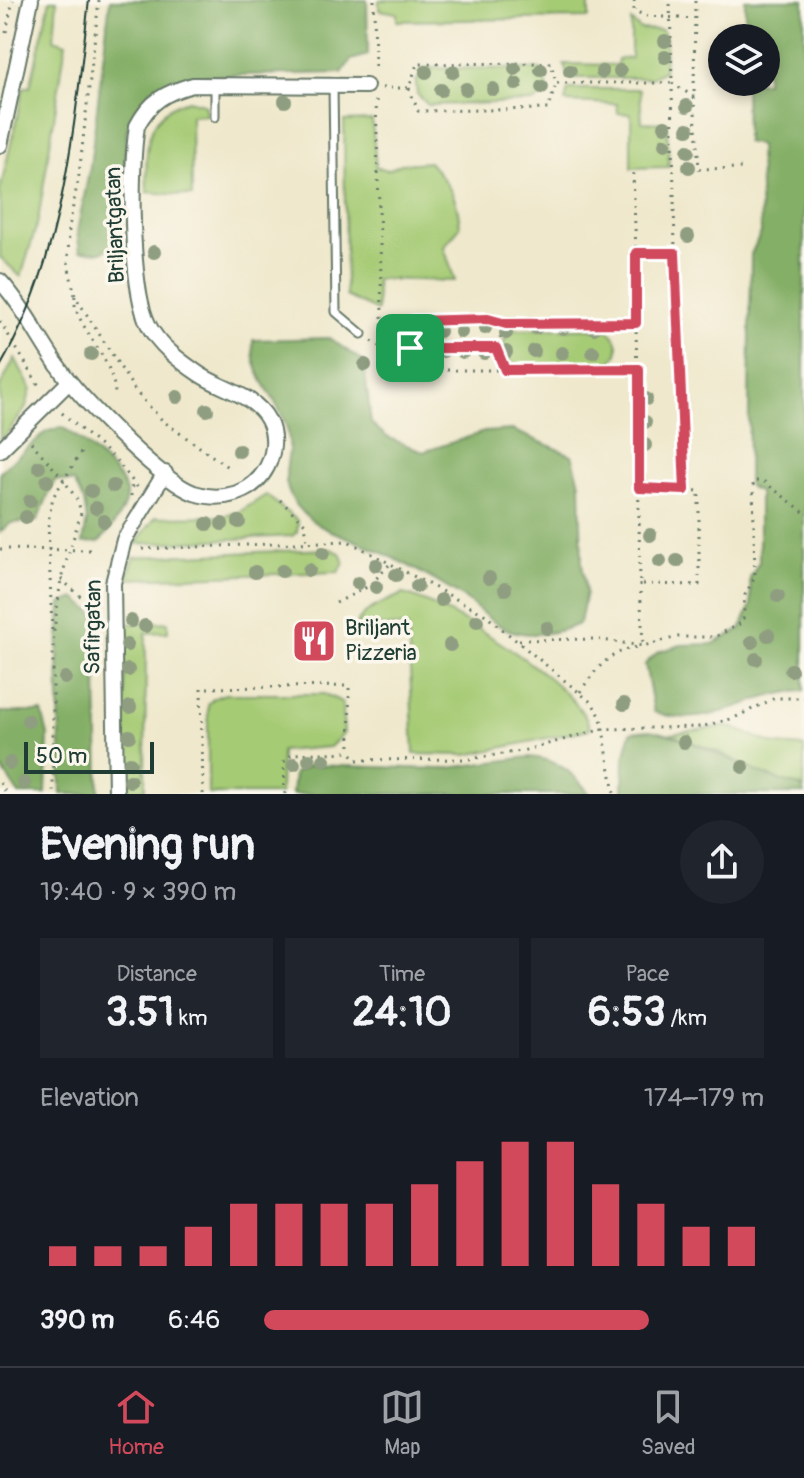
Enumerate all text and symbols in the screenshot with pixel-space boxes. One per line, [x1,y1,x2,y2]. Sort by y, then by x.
map controls [708,24,780,96]
button: layers [708,24,780,96]
street label: Briljantgatan [99,166,131,284]
pin [376,314,444,382]
icon: arrive [388,326,432,370]
street label: Safirgatan [78,579,108,675]
place label: Briljant Pizzeria [345,614,417,667]
restaurant icon: Briljant Pizzeria [290,617,338,665]
scale bar [24,738,154,774]
text: 50 m [36,742,87,770]
text: Evening run [40,818,255,873]
button: share [680,820,764,904]
text: 19:40 · 9 × 390 m [40,876,236,908]
text: Distance [116,960,197,988]
text: Time [379,960,425,988]
text: Pace [626,960,669,988]
text: 3.51 [106,988,174,1037]
text: 24:10 [352,988,452,1037]
text: 6:53 [588,988,666,1037]
text: km [174,1004,208,1032]
text: /km [666,1004,707,1032]
text: Elevation [40,1082,139,1114]
text: 174–179 m [644,1082,764,1114]
text: 390 m [40,1304,114,1336]
text: 6:46 [168,1304,220,1336]
tab: Home [108,1385,164,1461]
tab: Map [380,1385,424,1461]
tab: Saved [641,1385,696,1461]

